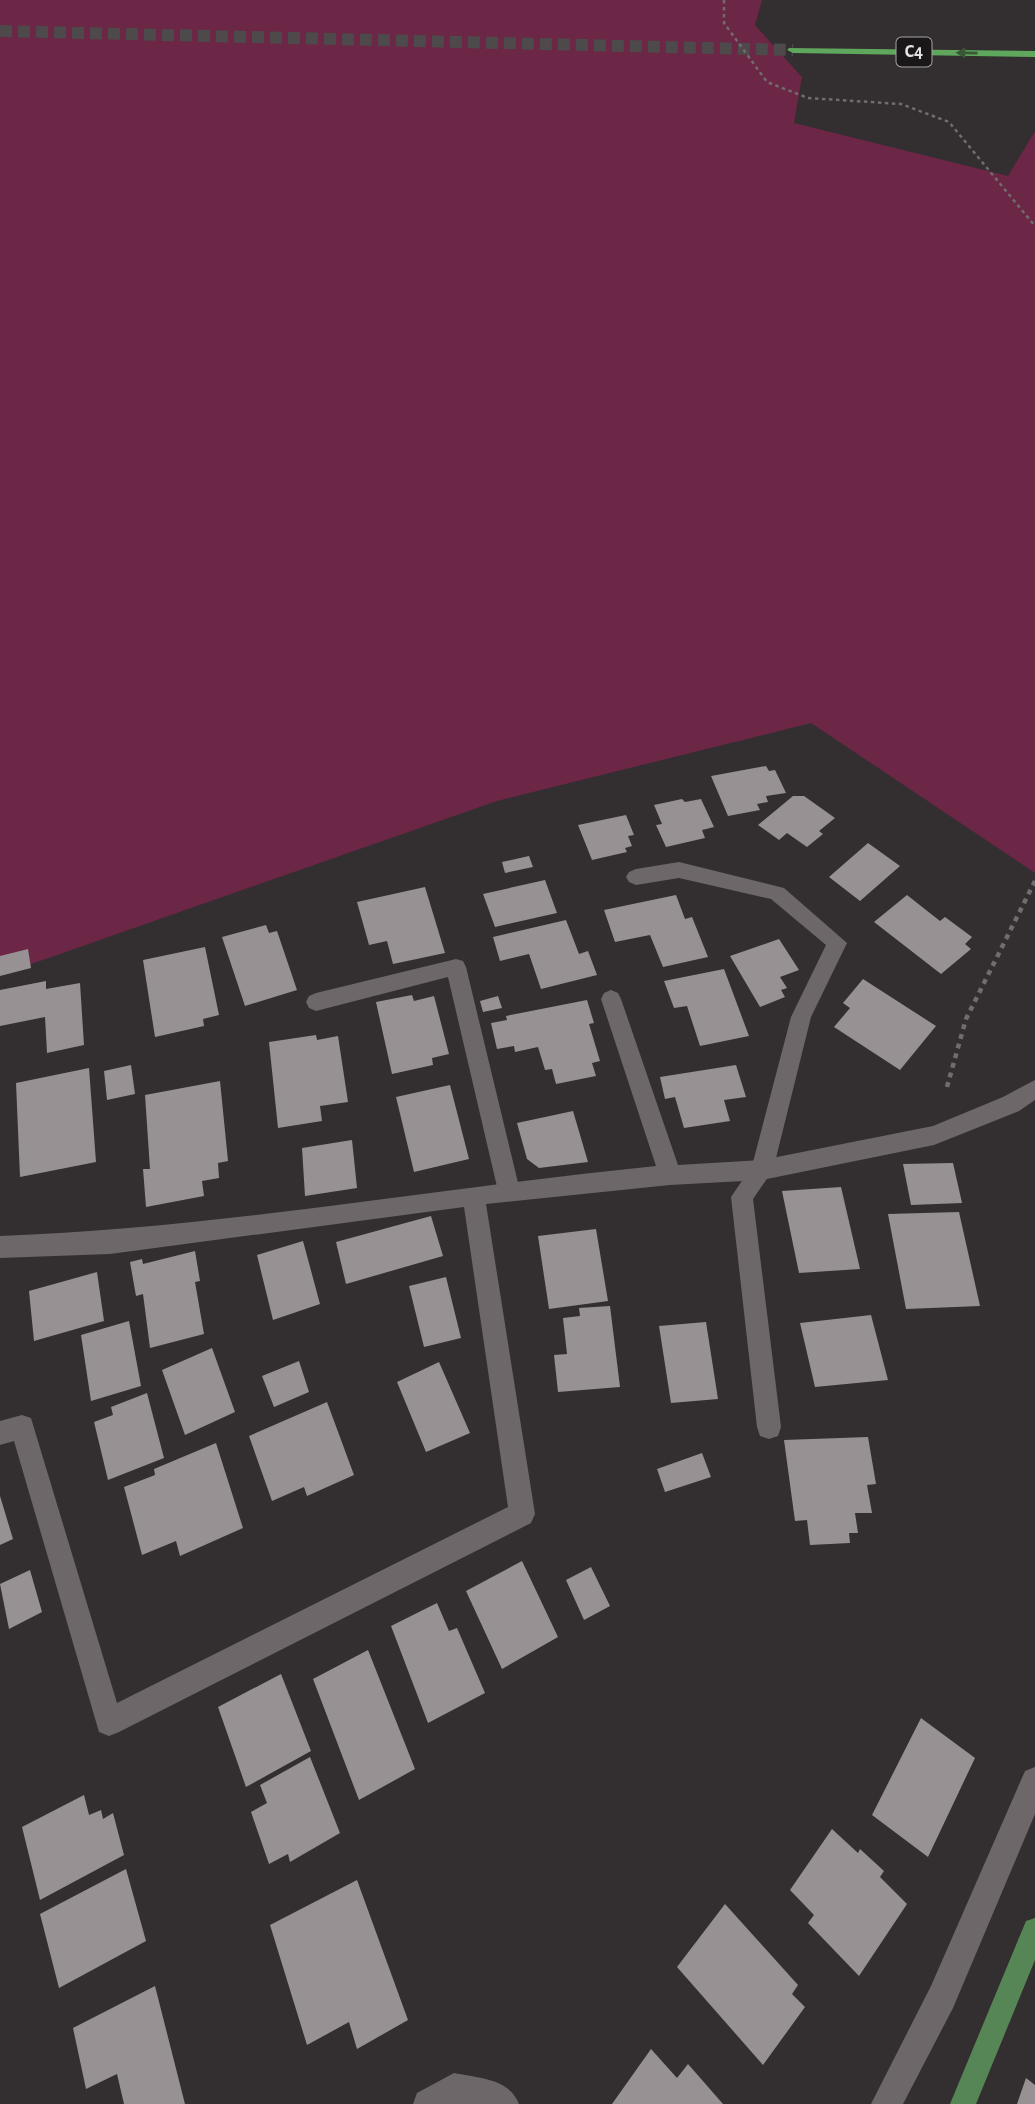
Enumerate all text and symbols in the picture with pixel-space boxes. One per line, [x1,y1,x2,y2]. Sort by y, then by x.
road number: C4 [897,38,932,66]
one-way arrow [956,47,978,59]

